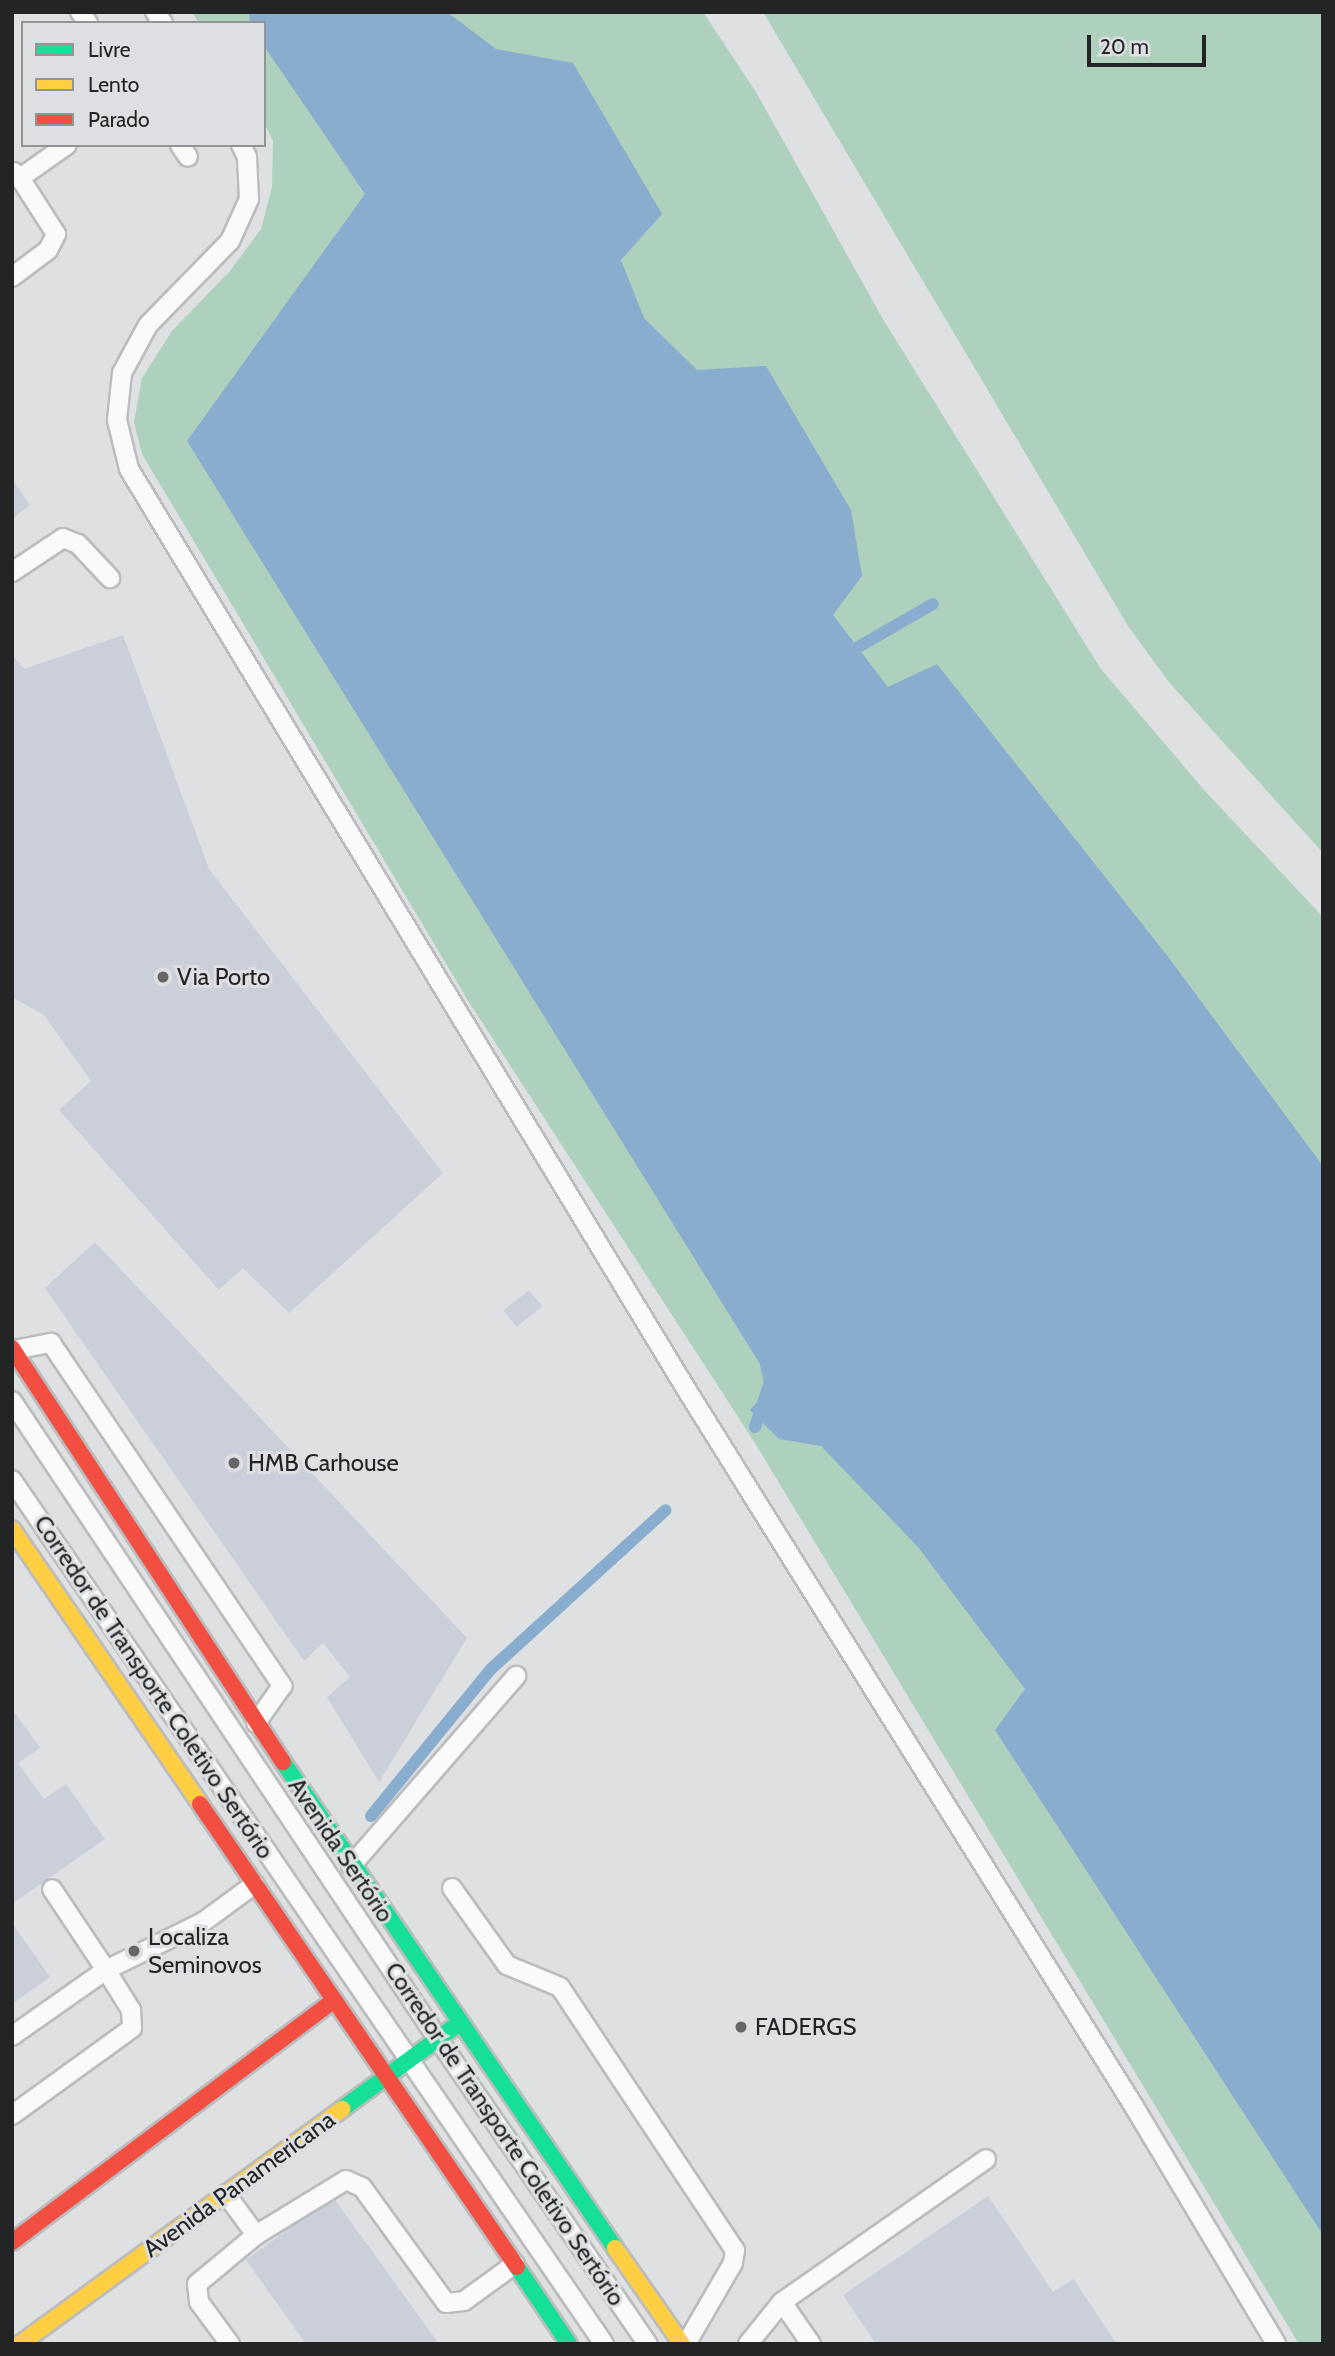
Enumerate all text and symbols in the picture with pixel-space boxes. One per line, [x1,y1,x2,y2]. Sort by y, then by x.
legend [21,21,266,147]
scale bar [1090,21,1209,65]
text: 20 m [1100,34,1149,59]
text: Livre [88,37,130,62]
text: Lento [88,72,139,97]
text: Parado [88,107,150,132]
place label: Via Porto [177,963,270,991]
marker: Via Porto [155,969,171,985]
place label: HMB Carhouse [248,1449,399,1477]
marker: HMB Carhouse [226,1455,242,1471]
street label: Corredor de Transporte Coletivo Sertório [28,1510,280,1864]
street label: Avenida Sertório [282,1773,400,1927]
place label: Localiza Seminovos [148,1923,262,1979]
marker: Localiza Seminovos [126,1943,142,1959]
street label: Corredor de Transporte Coletivo Sertório [379,1957,631,2311]
place label: FADERGS [755,2013,856,2041]
marker: FADERGS [733,2019,749,2035]
street label: Avenida Panamericana [138,2105,340,2263]

